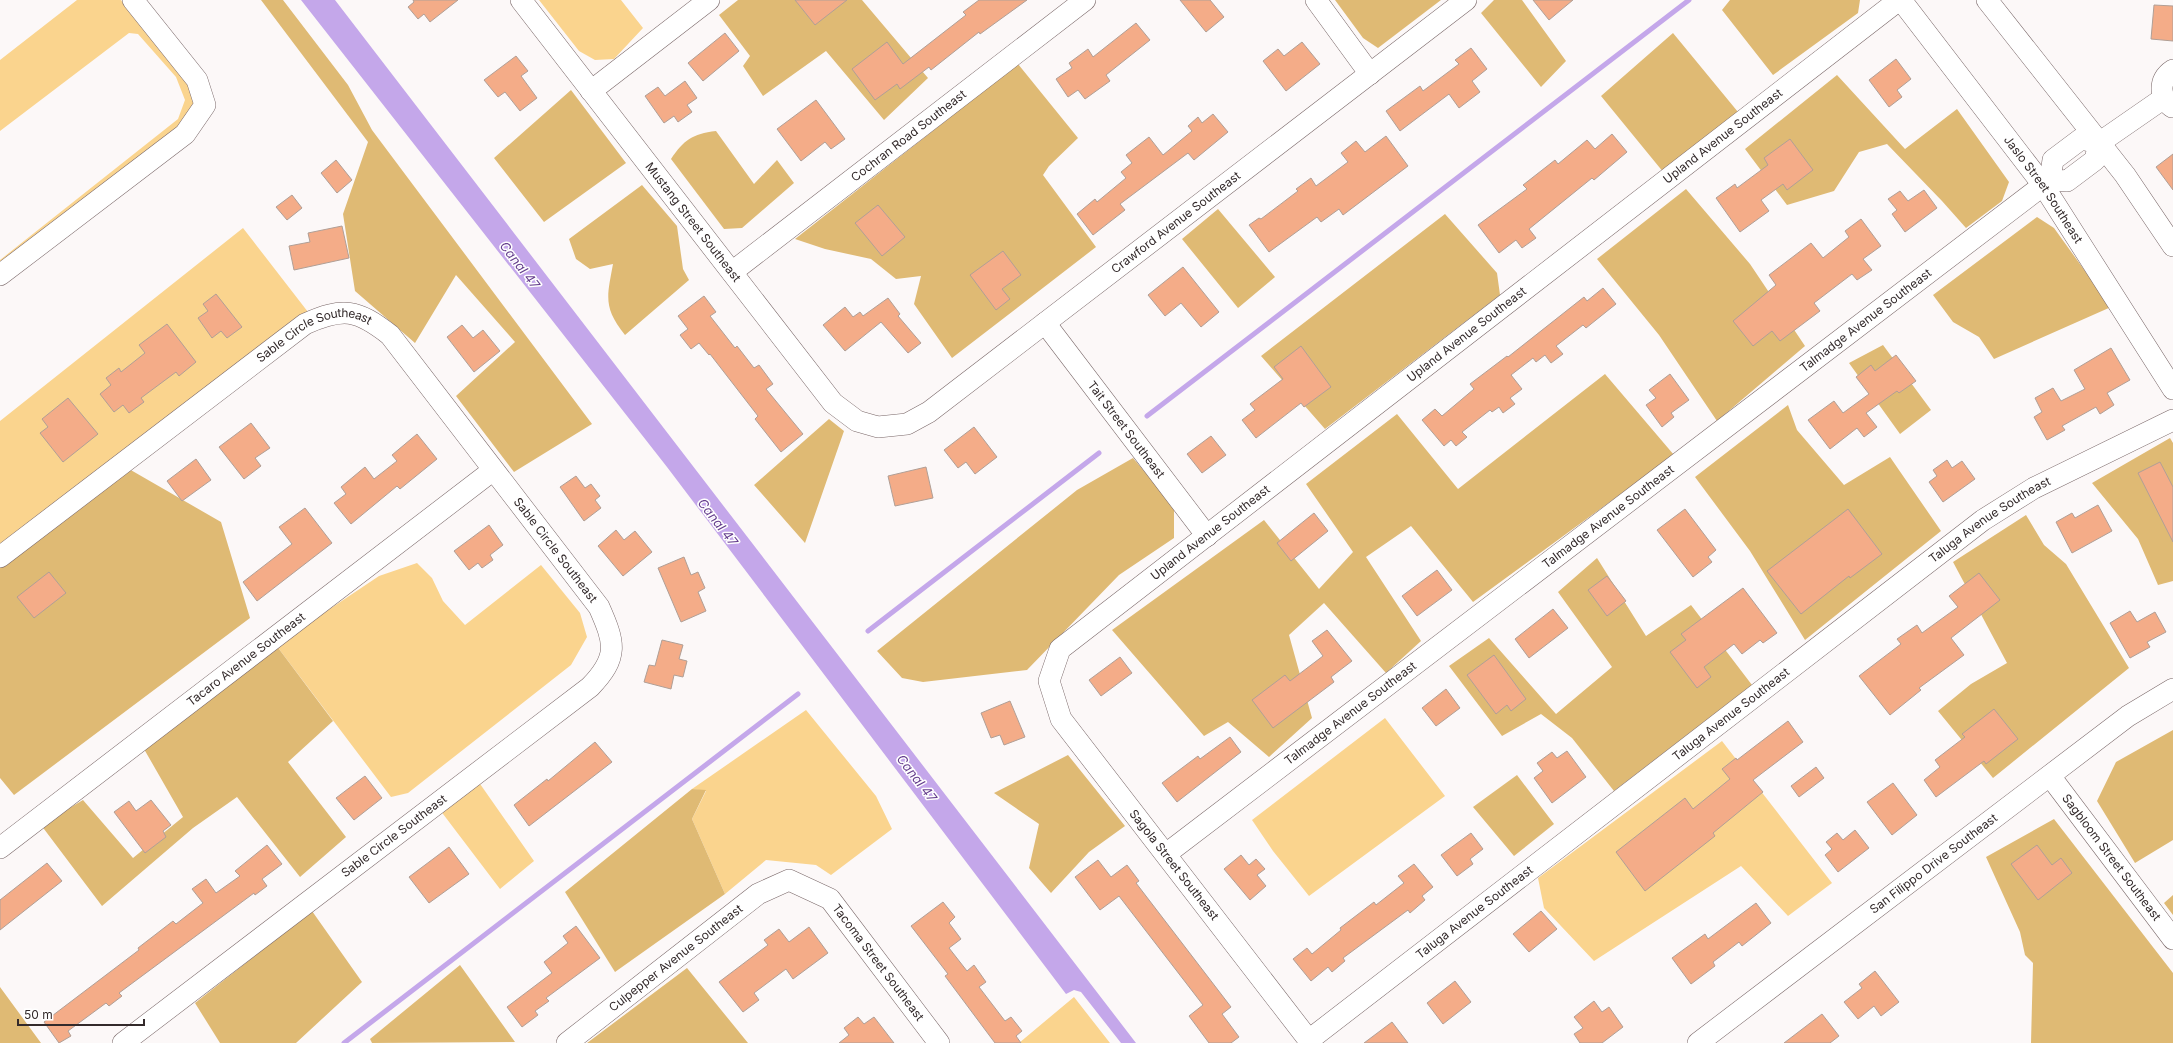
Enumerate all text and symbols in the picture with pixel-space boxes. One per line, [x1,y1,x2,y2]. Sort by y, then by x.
street label: Upland Avenue Southeast [1660,85,1785,187]
street label: Cochran Road Southeast [848,86,969,185]
street label: Jaslo Street Southeast [2001,132,2086,246]
street label: Mustang Street Southeast [642,159,744,285]
street label: Crawford Avenue Southeast [1108,168,1243,276]
water label: Canal 47 [497,238,544,292]
street label: Talmadge Avenue Southeast [1797,265,1934,375]
street label: Upland Avenue Southeast [1404,283,1529,385]
street label: Sable Circle Southeast [253,305,375,365]
street label: Tait Street Southeast [1085,378,1168,481]
street label: Talmadge Avenue Southeast [1539,461,1677,571]
street label: Taluga Avenue Southeast [1926,473,2053,566]
street label: Upland Avenue Southeast [1147,482,1273,583]
street label: Sable Circle Southeast [511,494,601,606]
water label: Canal 47 [695,495,742,549]
street label: Tacaro Avenue Southeast [184,609,308,709]
street label: Talmadge Avenue Southeast [1281,658,1419,768]
street label: Taluga Avenue Southeast [1669,664,1792,764]
water label: Canal 47 [894,751,941,805]
street label: Sable Circle Southeast [338,791,450,880]
street label: Sagbloom Street Southeast [2059,791,2165,923]
street label: Sagola Street Southeast [1127,806,1222,923]
street label: San Filippo Drive Southeast [1867,810,2000,917]
street label: Taluga Avenue Southeast [1413,862,1536,962]
street label: Culpepper Avenue Southeast [606,901,745,1015]
street label: Tacoma Street Southeast [829,901,928,1024]
scale bar [18,1001,144,1027]
text: 50 m [24,1007,53,1022]

